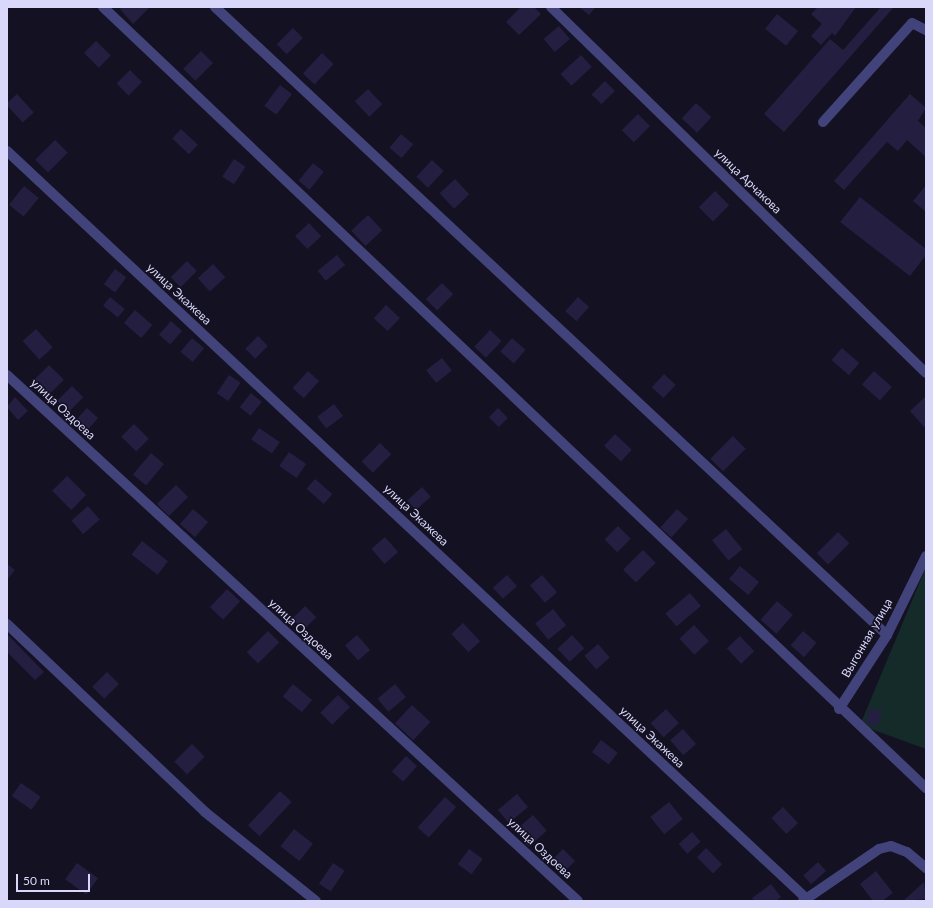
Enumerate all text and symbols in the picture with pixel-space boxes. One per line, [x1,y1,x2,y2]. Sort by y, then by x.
street label: улица Арчакова [712,145,784,217]
street label: улица Экажева [144,260,214,328]
street label: улица Оздоева [28,375,98,443]
street label: улица Экажева [381,481,451,549]
street label: улица Оздоева [266,595,336,663]
street label: Выгонная улица [839,596,895,680]
street label: улица Экажева [617,703,687,771]
street label: улица Оздоева [505,814,575,882]
scale bar [18,866,92,892]
text: 50 m [23,873,50,888]

